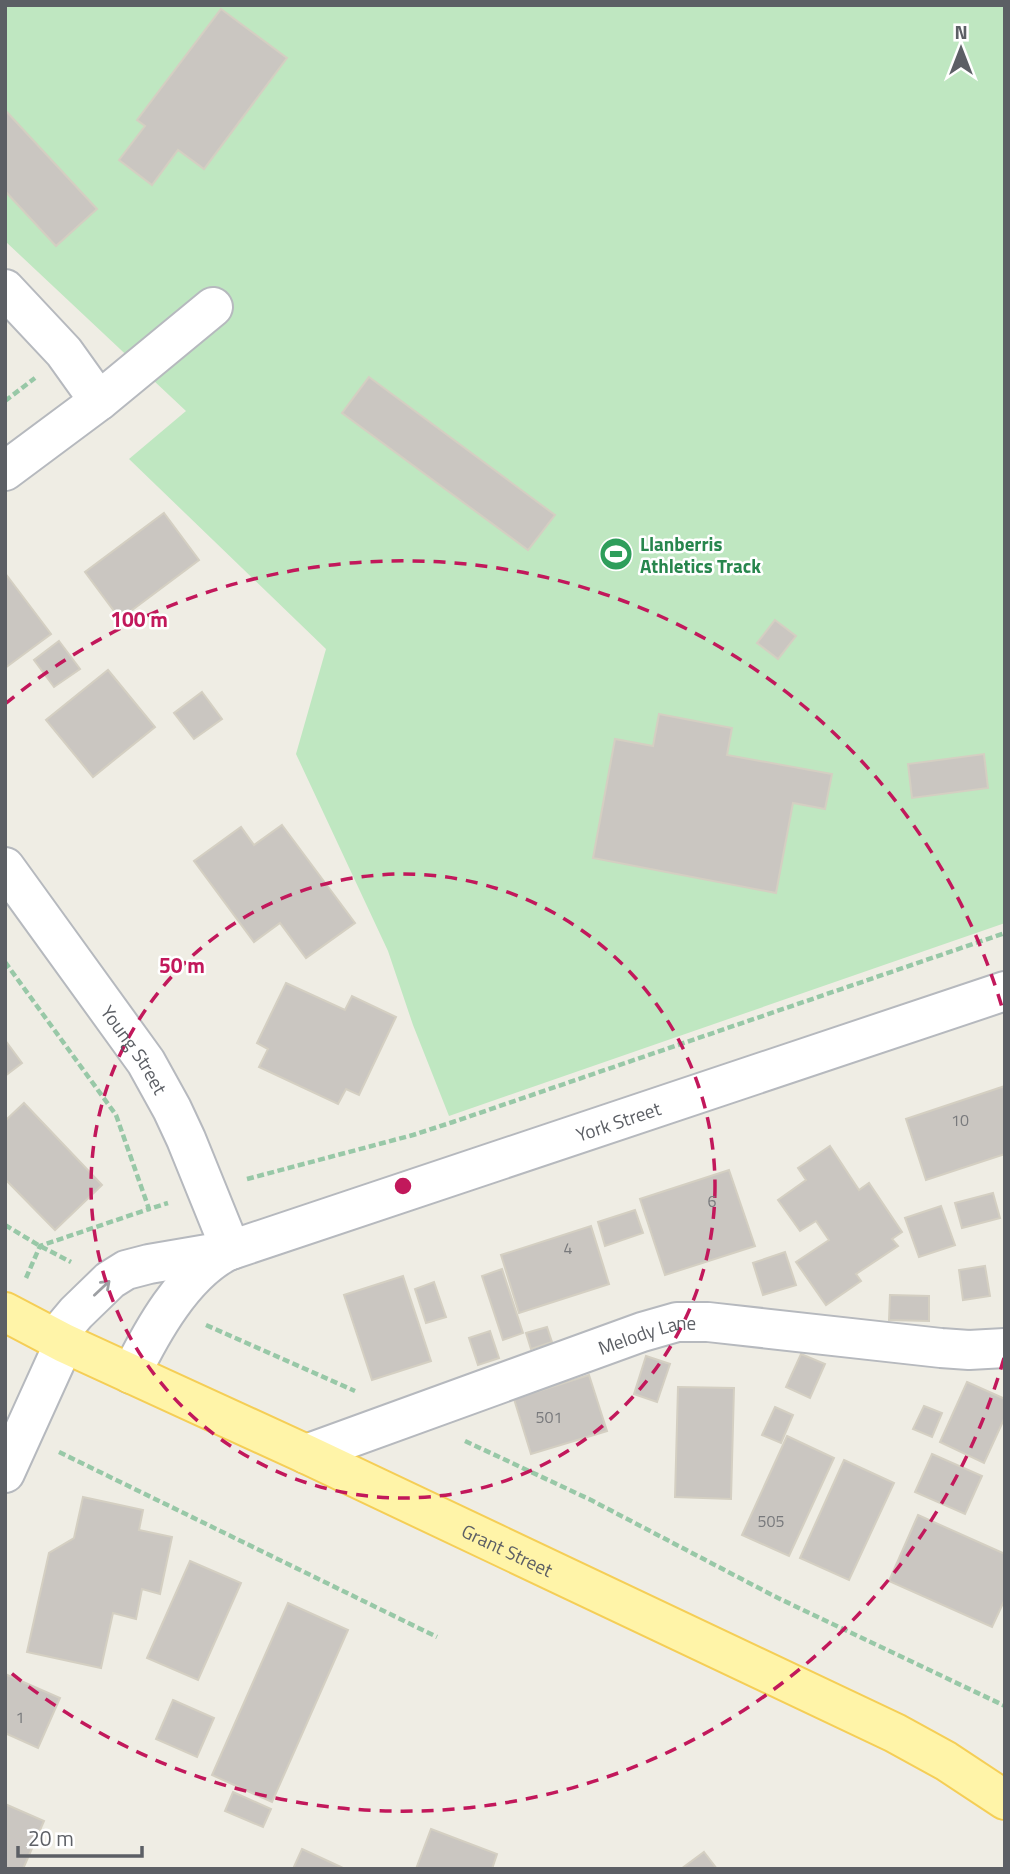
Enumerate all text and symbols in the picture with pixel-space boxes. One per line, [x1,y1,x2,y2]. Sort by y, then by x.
north arrow [926,14,996,84]
text: N [954,17,968,46]
place label: Llanberris Athletics Track [640,529,761,580]
sports icon: Llanberris Athletics Track [597,535,635,573]
text: 100 m [110,603,168,635]
text: 50 m [159,949,205,981]
street label: Young Street [95,999,176,1099]
street label: York Street [572,1093,665,1148]
house number: 10 [951,1108,969,1132]
centre of rings [391,1174,415,1198]
house number: 6 [708,1189,717,1213]
house number: 4 [564,1236,573,1260]
one-way arrow [93,1280,110,1297]
street label: Melody Lane [593,1308,696,1361]
house number: 501 [536,1405,562,1429]
house number: 505 [758,1509,784,1533]
street label: Grant Street [457,1515,558,1584]
house number: 1 [16,1705,24,1729]
scale bar [18,1814,142,1858]
text: 20 m [28,1822,74,1854]

